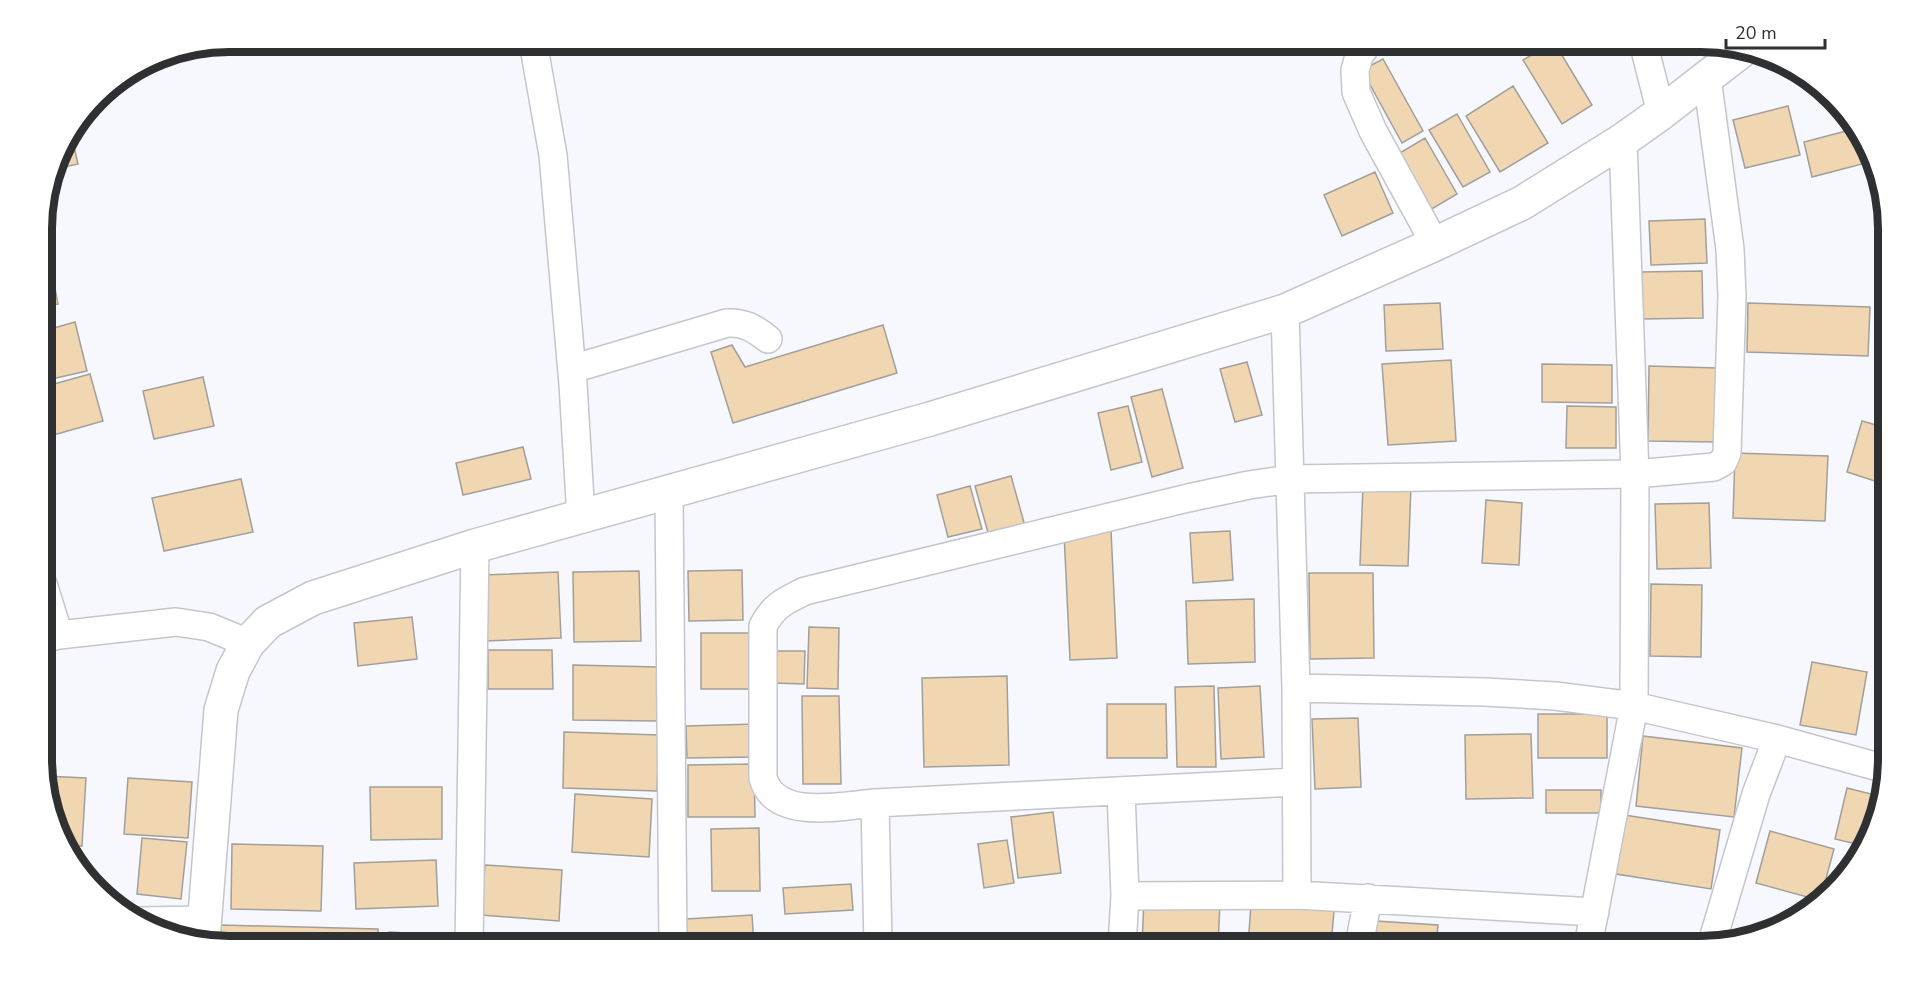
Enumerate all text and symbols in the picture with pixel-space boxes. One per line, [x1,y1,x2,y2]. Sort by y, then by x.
scale bar [1726,12,1825,50]
text: 20 m [1735,21,1777,45]

